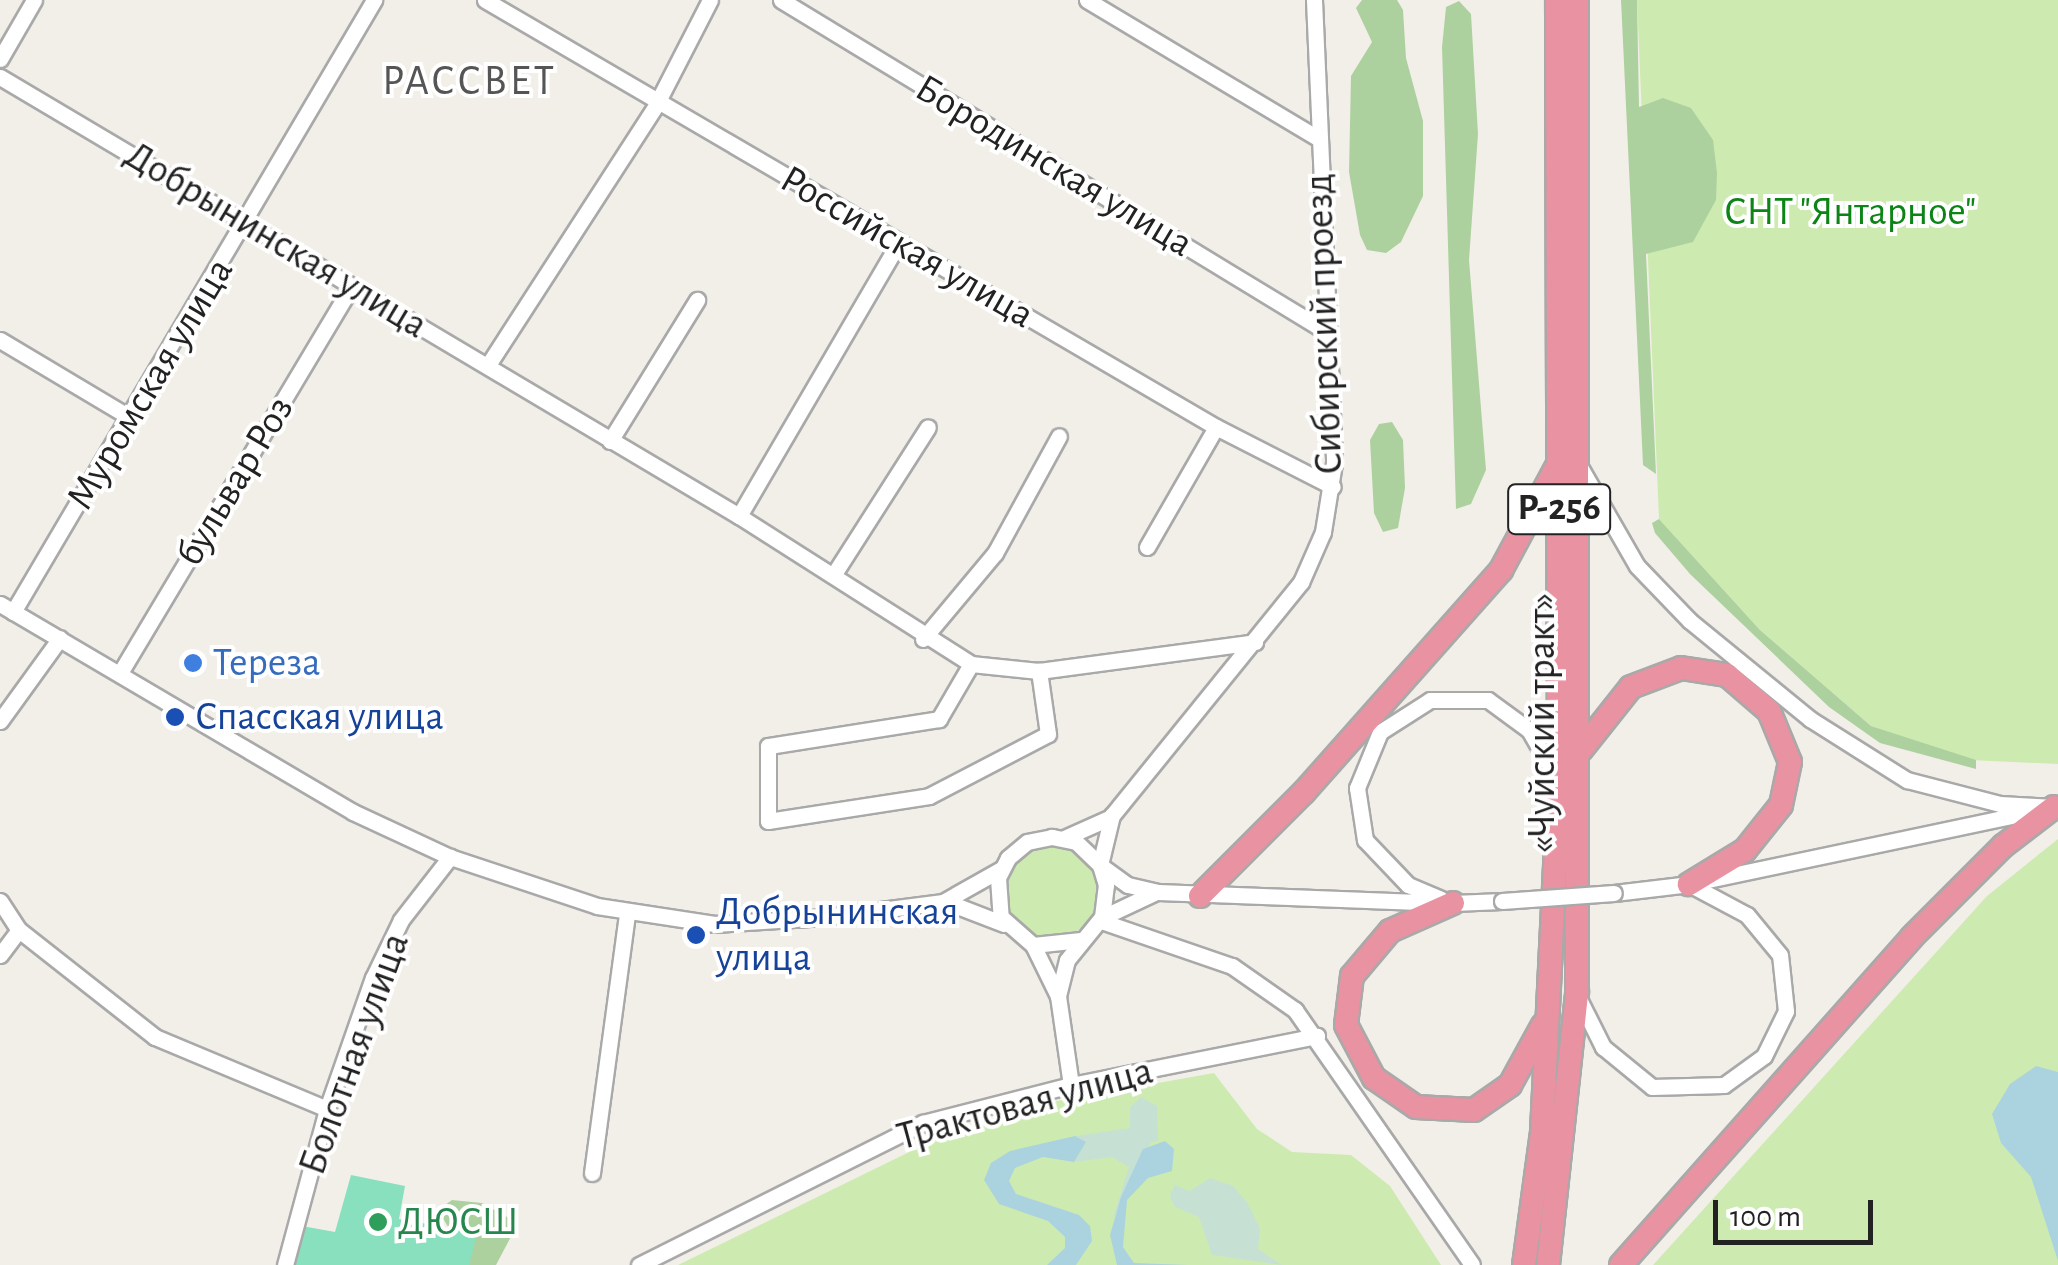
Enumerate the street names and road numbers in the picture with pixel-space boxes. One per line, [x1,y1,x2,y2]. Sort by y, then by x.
street label: Бородинская улица [907,64,1201,268]
street label: Добрынинская улица [116,131,436,349]
street label: Российская улица [772,155,1042,339]
street label: Сибирский проезд [1295,173,1353,475]
street label: Муромская улица [56,250,244,518]
street label: бульвар Роз [166,388,304,574]
road number: Р-256 [1506,476,1612,542]
street label: «Чуйский тракт» [1518,593,1566,853]
street label: Болотная улица [288,927,420,1181]
street label: Трактовая улица [892,1047,1158,1161]

